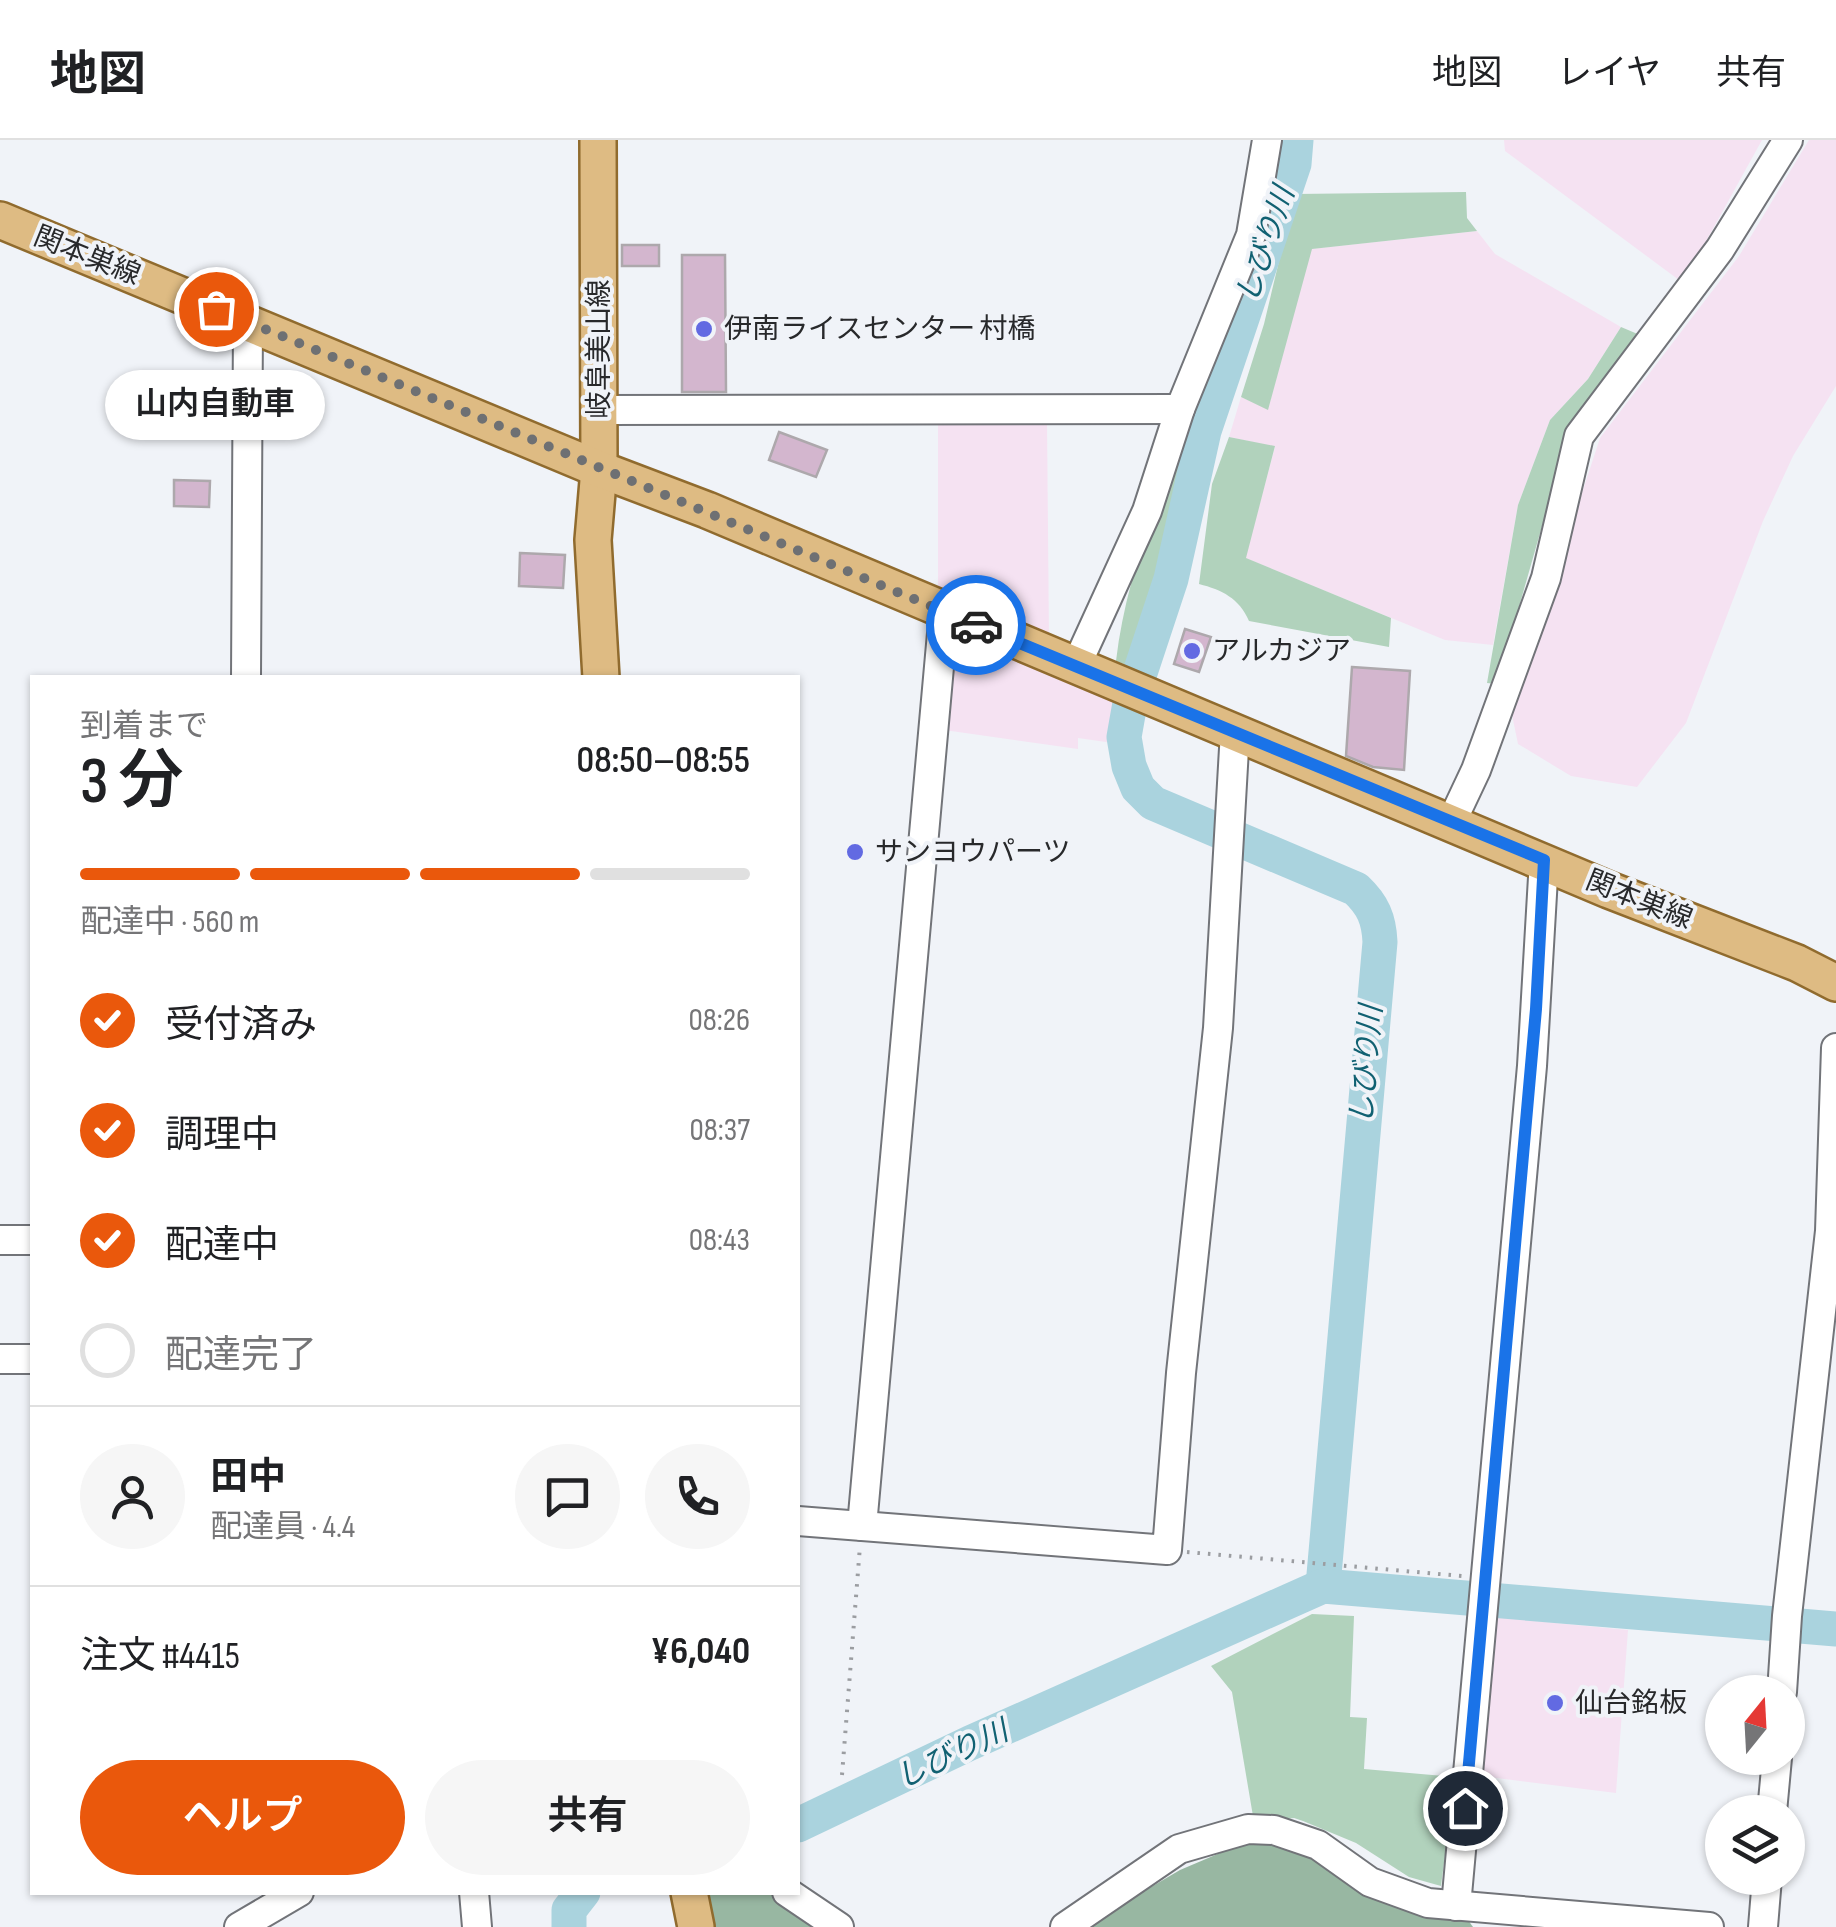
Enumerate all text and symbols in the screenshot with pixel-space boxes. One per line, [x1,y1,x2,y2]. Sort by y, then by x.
text: 地図 [50,47,146,104]
text: 地図 [1432,52,1502,95]
text: レイヤ [1557,52,1661,95]
text: 共有 [1716,52,1786,95]
water label: しびり川 [1229,180,1304,308]
street label: 関本巣線 [29,220,145,292]
pin [174,267,259,352]
street label: 岐阜美山線 [583,279,616,419]
icon: bag [189,282,244,337]
place label: 伊南ライスセンター 村橋 [724,313,1036,346]
marker: 伊南ライスセンター 村橋 [693,318,715,340]
callout: 山内自動車 [106,369,326,439]
text: 山内自動車 [135,385,295,424]
courier [926,575,1026,675]
icon: car [949,598,1004,653]
place label: アルカジア [1212,635,1351,668]
marker: アルカジア [1181,640,1203,662]
text: 到着まで [80,707,208,746]
text: 08:50–08:55 [577,738,750,783]
text: 3 分 [80,744,184,822]
place label: サンヨウパーツ [875,836,1070,869]
marker: サンヨウパーツ [844,841,866,863]
street label: 関本巣線 [1581,864,1697,936]
text: 配達中 · 560 m [80,903,259,942]
icon: check [80,993,135,1048]
text: 08:26 [688,1001,750,1040]
water label: しびり川 [1344,1001,1390,1126]
text: 受付済み [165,1003,317,1048]
icon: check [80,1103,135,1158]
text: 08:37 [689,1111,750,1150]
text: 調理中 [165,1113,279,1158]
icon: check [80,1213,135,1268]
text: 08:43 [689,1221,750,1260]
text: 配達中 [165,1223,279,1268]
text: 配達完了 [165,1333,317,1378]
button: person [80,1444,185,1549]
button: chat [515,1444,620,1549]
button: phone [645,1444,750,1549]
text: 田中 [210,1455,286,1500]
text: 配達員 · 4.4 [210,1508,355,1547]
text: ¥6,040 [651,1629,750,1674]
text: 注文 #4415 [80,1634,240,1679]
north arrow [1705,1675,1805,1775]
map controls [1705,1675,1805,1895]
place label: 仙台銘板 [1575,1687,1687,1720]
marker: 仙台銘板 [1544,1692,1566,1714]
water label: しびり川 [890,1712,1017,1797]
button: ヘルプ [80,1760,405,1875]
button: 共有 [425,1760,750,1875]
pin [1423,1766,1508,1851]
icon: home [1438,1781,1493,1836]
button: layers [1705,1795,1805,1895]

